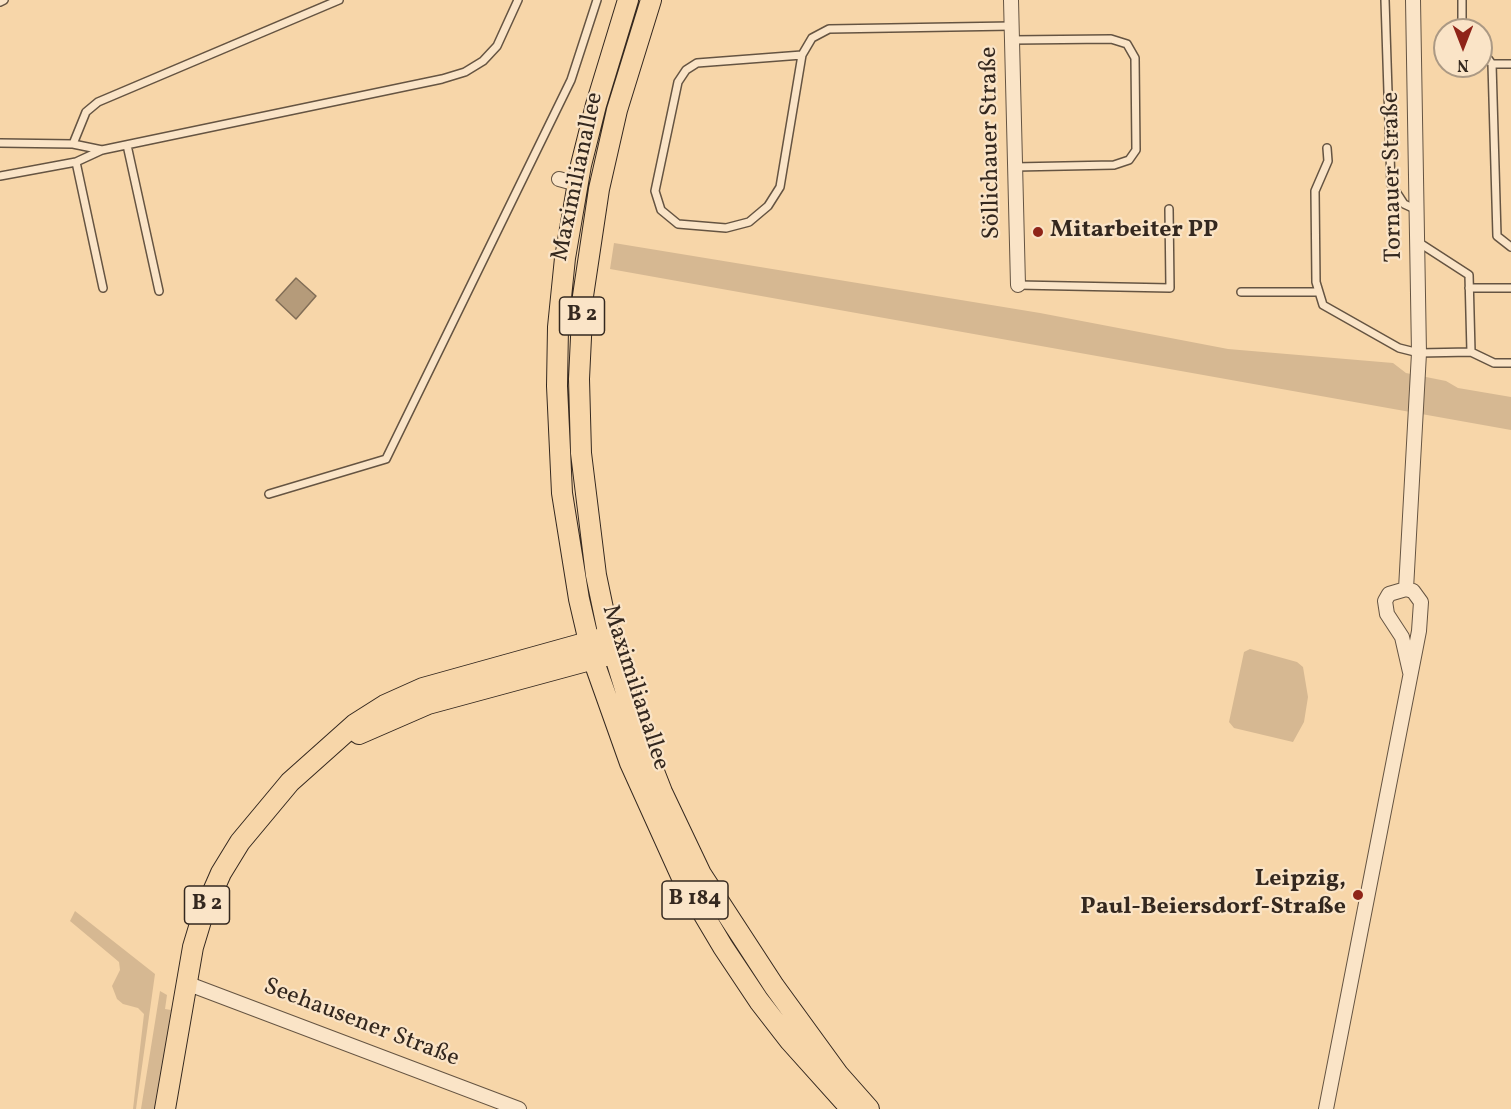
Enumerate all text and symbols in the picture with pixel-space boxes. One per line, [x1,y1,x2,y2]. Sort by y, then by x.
north arrow [1433,18,1493,78]
street label: Söllichauer Straße [976,46,1008,240]
text: N [1457,53,1469,75]
street label: Maximilianallee [547,90,611,264]
street label: Tornauer Straße [1378,91,1410,263]
place label: Mitarbeiter PP [1050,218,1218,246]
marker: Mitarbeiter PP [1031,225,1045,239]
road number: B 2 [560,297,604,335]
street label: Maximilianallee [594,602,674,774]
place label: Leipzig, Paul-Beiersdorf-Straße [1080,867,1346,923]
road number: B 184 [662,881,728,919]
road number: B 2 [184,886,230,924]
marker: Leipzig, Paul-Beiersdorf-Straße [1351,888,1365,902]
street label: Seehausener Straße [259,973,463,1075]

